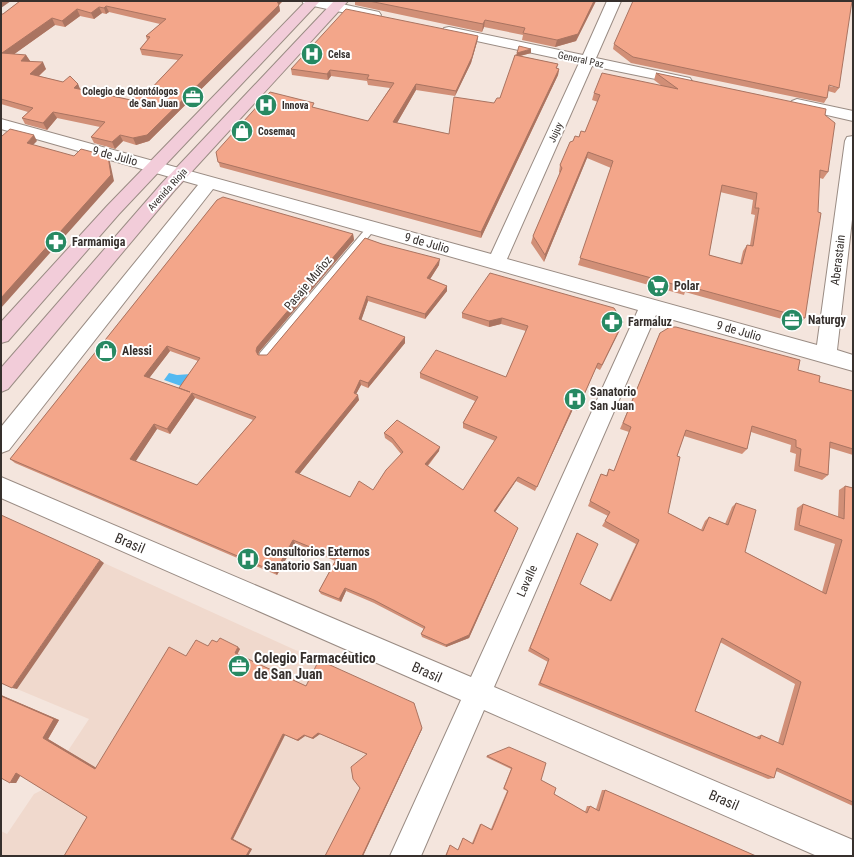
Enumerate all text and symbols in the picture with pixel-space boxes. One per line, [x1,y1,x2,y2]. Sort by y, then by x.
hospital icon: Celsa [299,41,325,67]
place label: Celsa [328,49,351,60]
street label: General Paz [557,49,605,70]
office icon: Colegio de Odontólogos de San Juan [180,84,206,110]
place label: Colegio de Odontólogos de San Juan [82,86,178,109]
hospital icon: Innova [253,92,279,118]
place label: Innova [282,100,309,111]
shop icon: Cosemaq [229,118,255,144]
street label: Jujuy [546,120,565,144]
place label: Cosemaq [258,126,295,137]
street label: 9 de Julio [91,143,139,169]
street label: Avenida Rioja [145,166,189,213]
pharmacy icon: Farmamiga [43,229,69,255]
street label: 9 de Julio [403,230,451,256]
street label: Aberastain [828,234,848,286]
place label: Farmamiga [72,235,126,249]
street label: Pasaje Muñoz [281,253,335,313]
supermarket icon: Polar [645,273,671,299]
place label: Polar [674,279,699,293]
office icon: Naturgy [779,307,805,333]
pharmacy icon: Farmaluz [599,309,625,335]
place label: Naturgy [808,313,846,327]
place label: Farmaluz [628,315,672,329]
street label: 9 de Julio [715,318,763,344]
shop icon: Alessi [93,338,119,364]
place label: Alessi [122,344,152,358]
place label: Sanatorio San Juan [590,385,636,413]
hospital icon: Sanatorio San Juan [562,386,588,412]
street label: Brasil [113,530,147,556]
place label: Consultorios Externos Sanatorio San Juan [264,545,370,573]
hospital icon: Consultorios Externos Sanatorio San Juan [235,546,261,572]
street label: Lavalle [514,563,540,599]
place label: Colegio Farmacéutico de San Juan [254,650,376,682]
office icon: Colegio Farmacéutico de San Juan [226,653,252,679]
street label: Brasil [410,658,444,686]
street label: Brasil [707,787,741,813]

